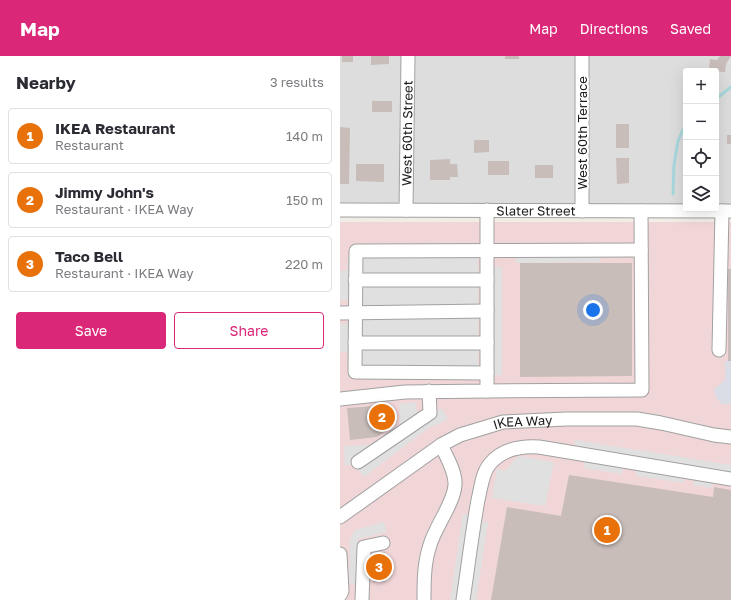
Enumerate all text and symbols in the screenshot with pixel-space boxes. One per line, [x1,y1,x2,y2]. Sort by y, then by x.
text: Map [20,17,60,40]
text: Map [529,20,558,37]
text: Directions [580,20,648,37]
text: Saved [670,20,711,37]
map controls [683,68,719,212]
button: + [683,68,719,104]
text: Nearby [16,72,76,93]
text: 3 results [270,74,324,90]
street label: West 60th Terrace [574,76,590,190]
street label: West 60th Street [398,80,416,186]
button: − [683,104,719,140]
text: IKEA Restaurant [55,119,175,137]
text: 1 [27,128,33,144]
text: 140 m [286,128,323,144]
text: Restaurant [55,137,124,153]
button: locate [683,140,719,176]
button: layers [683,176,719,212]
text: Jimmy John's [55,183,154,201]
text: 2 [26,192,34,208]
text: 150 m [286,192,323,208]
text: Restaurant · IKEA Way [55,201,194,217]
street label: Slater Street [496,202,576,219]
text: Taco Bell [55,247,123,265]
text: 3 [26,256,34,272]
text: 220 m [285,256,323,272]
text: Restaurant · IKEA Way [55,265,194,281]
your location [583,300,603,320]
button: Save [16,312,166,349]
button: Share [174,312,324,349]
pin: 2 [369,402,395,432]
street label: IKEA Way [491,412,553,433]
pin: 1 [594,515,620,545]
pin: 3 [366,552,392,582]

